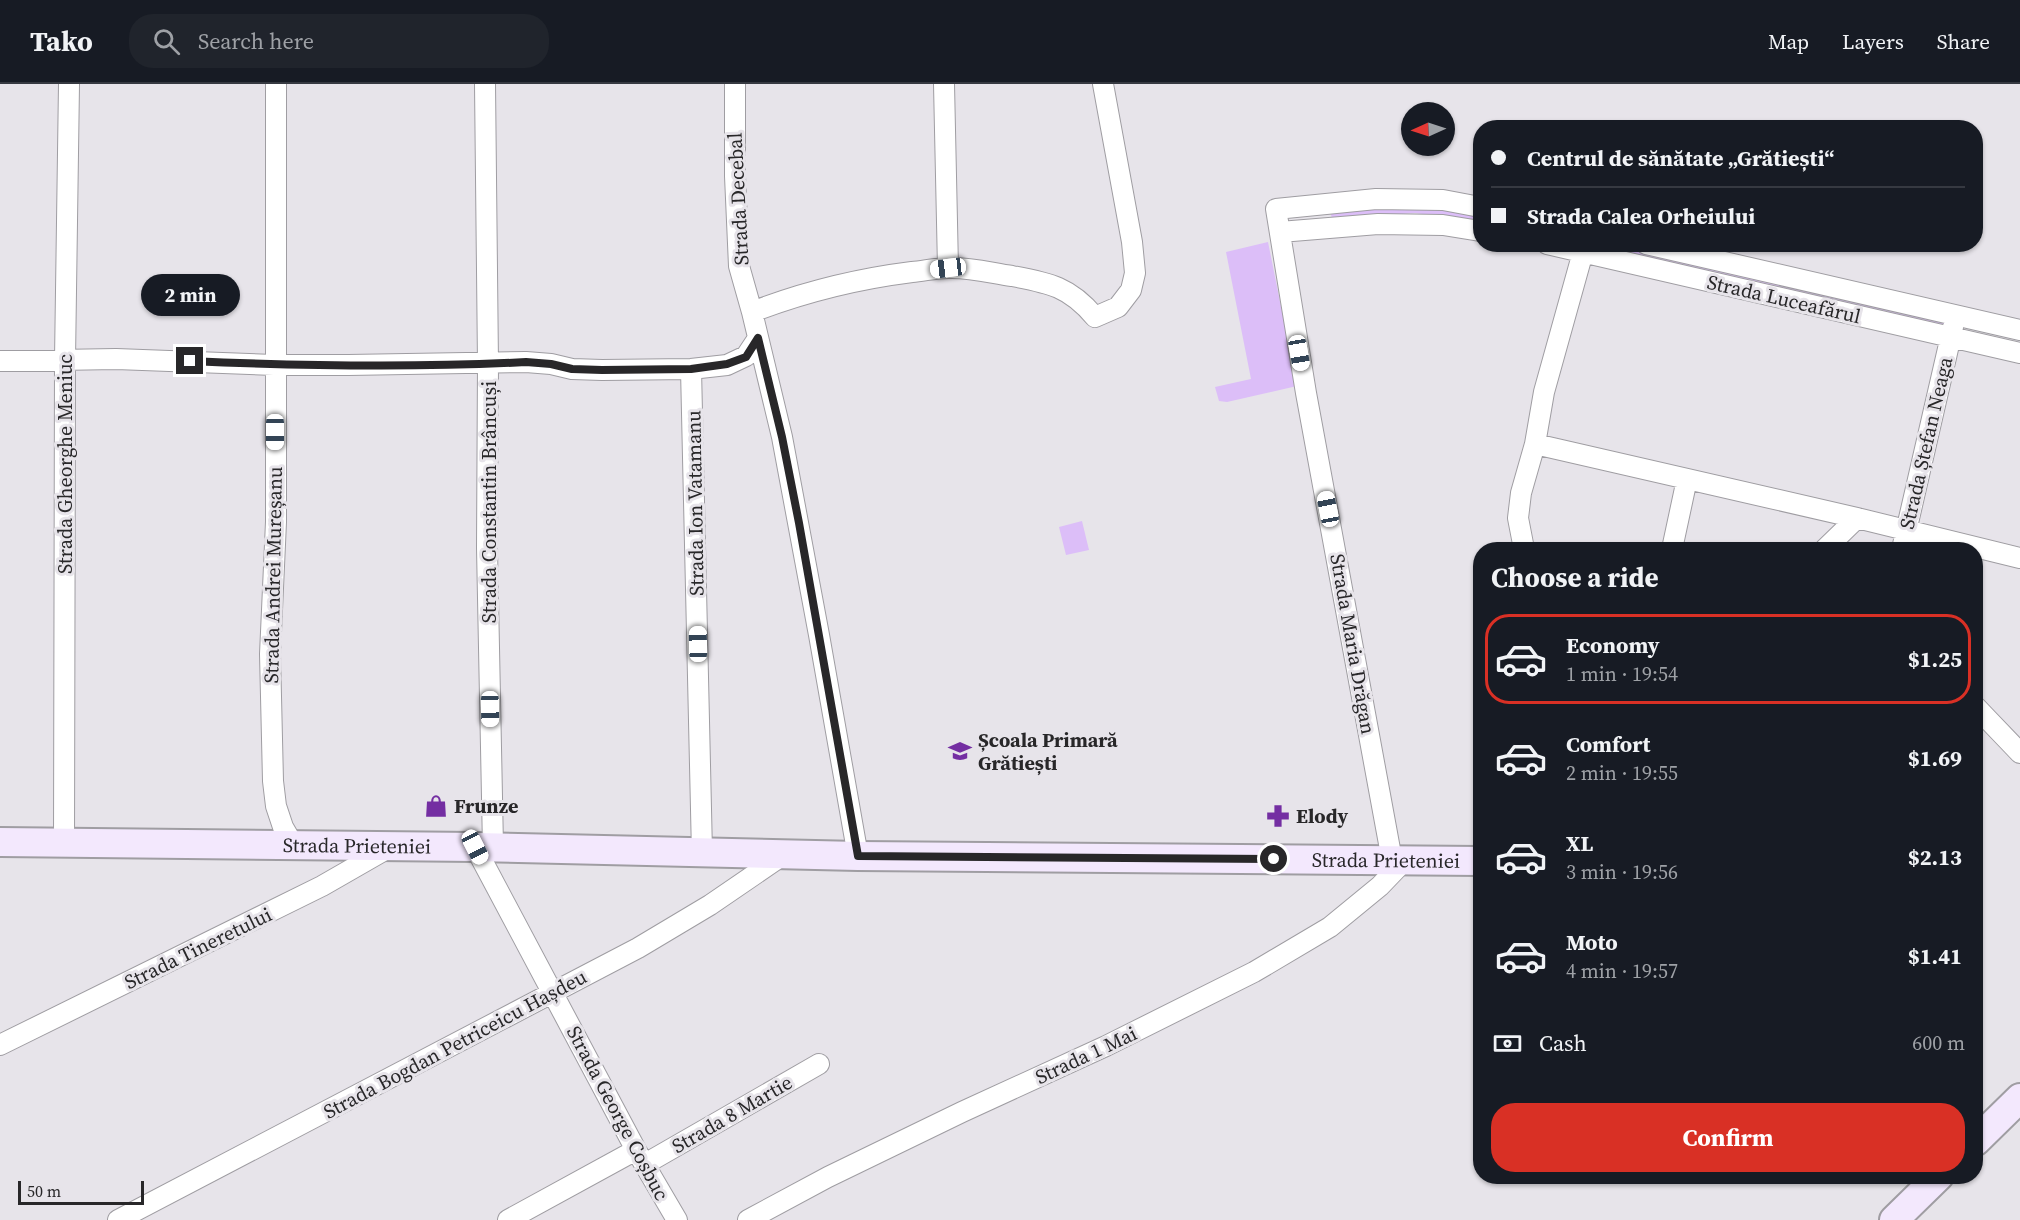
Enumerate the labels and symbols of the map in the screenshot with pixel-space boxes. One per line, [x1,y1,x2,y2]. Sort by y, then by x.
north arrow [1401,102,1455,156]
street label: Strada Decebal [721,132,755,266]
car [929,257,967,279]
street label: Strada Luceafărul [1704,268,1864,330]
callout: 2 min [140,274,240,316]
car [1287,334,1311,372]
route end [176,347,203,374]
street label: Strada Ștefan Neaga [1893,353,1960,532]
street label: Strada Gheorghe Meniuc [51,354,79,574]
street label: Strada Constantin Brâncuși [475,381,503,623]
street label: Strada Ion Vatamanu [679,410,711,596]
car [266,414,284,450]
street label: Strada Andrei Mureșanu [257,466,289,684]
car [1316,490,1340,528]
street label: Strada Maria Drăgan [1323,552,1383,736]
car [689,626,707,662]
car [481,691,499,727]
place label: Școala Primară Grătiești [978,726,1118,777]
school or university icon: Școala Primară Grătiești [947,738,973,764]
place label: Frunze [454,792,518,820]
shop icon: Frunze [423,793,449,819]
place label: Elody [1296,802,1348,830]
pharmacy icon: Elody [1265,803,1291,829]
car [459,827,491,867]
street label: Strada Prieteniei [283,831,431,861]
route start [1260,845,1287,872]
street label: Strada Prieteniei [1312,846,1460,875]
street label: Strada Tineretului [120,900,276,996]
street label: Strada Bogdan Petriceicu Hașdeu [318,962,592,1126]
street label: Strada 1 Mai [1031,1019,1142,1091]
street label: Strada George Coșbuc [560,1021,676,1205]
street label: Strada 8 Martie [667,1068,797,1160]
scale bar [18,1178,144,1206]

